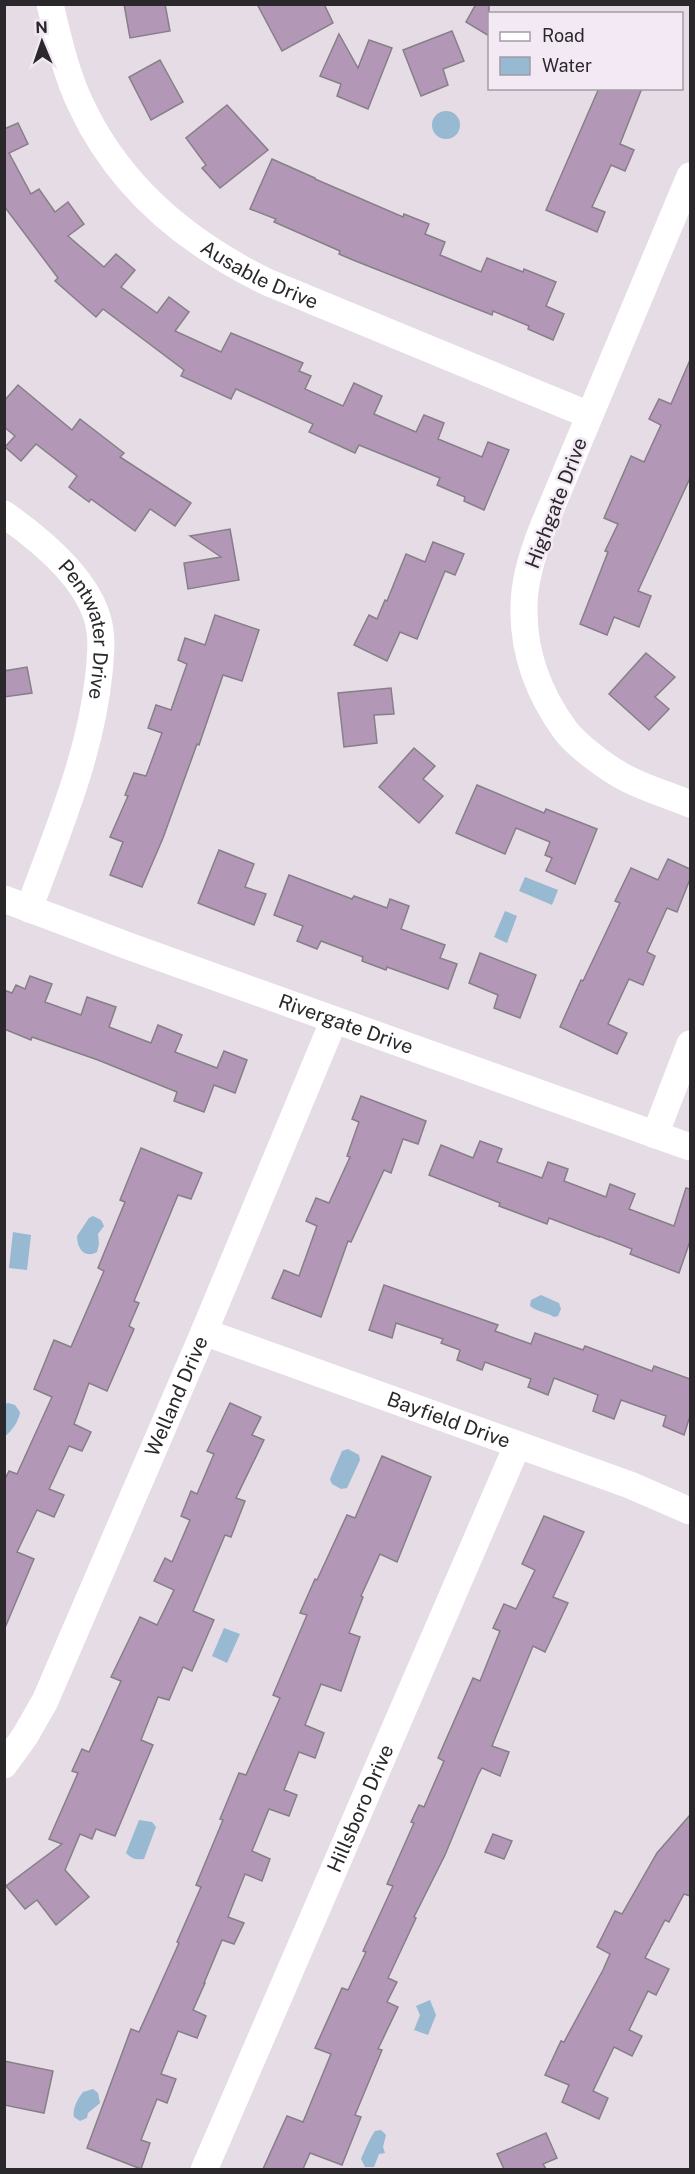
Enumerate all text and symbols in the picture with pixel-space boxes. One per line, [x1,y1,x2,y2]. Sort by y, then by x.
north arrow [12,12,72,72]
legend [488,12,683,90]
text: N [35,18,48,37]
text: Road [542,25,585,46]
text: Water [542,55,592,76]
street label: Ausable Drive [196,235,322,314]
street label: Highgate Drive [520,434,592,572]
street label: Pentwater Drive [53,555,113,701]
street label: Rivergate Drive [275,989,416,1059]
street label: Welland Drive [140,1332,213,1460]
street label: Bayfield Drive [384,1387,514,1453]
street label: Hillsboro Drive [322,1741,399,1876]

